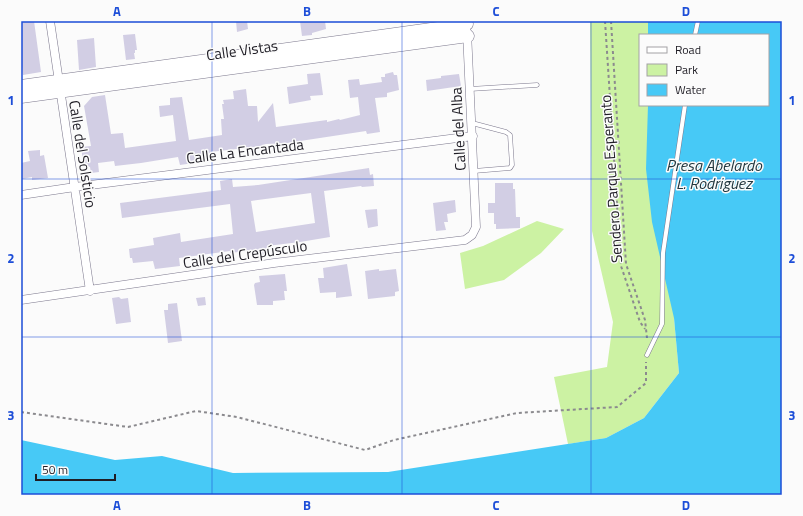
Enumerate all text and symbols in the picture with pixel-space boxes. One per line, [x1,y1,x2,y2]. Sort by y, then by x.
text: A [113,1,121,21]
text: B [303,1,311,21]
text: C [492,1,500,21]
text: D [682,1,690,21]
street label: Calle Vistas [205,34,279,66]
legend [639,34,769,106]
text: Road [675,40,701,59]
text: Park [675,60,698,79]
text: Water [675,80,706,99]
street label: Calle del Alba [444,86,472,171]
text: 1 [7,90,15,110]
text: 1 [788,90,796,110]
street label: Sendero Parque Esperanto [594,94,628,264]
street label: Calle del Solsticio [63,99,103,209]
street label: Calle La Encantada [185,132,305,170]
water label: Presa Abelardo L. Rodriguez [666,153,763,195]
street label: Calle del Crepúsculo [181,234,309,274]
text: 2 [7,248,15,268]
text: 2 [788,248,796,268]
text: 3 [7,405,15,425]
text: 3 [788,405,796,425]
scale bar [36,456,115,482]
text: 50 m [42,460,68,479]
text: A [113,495,121,515]
text: B [303,495,311,515]
text: C [492,495,500,515]
text: D [682,495,690,515]

